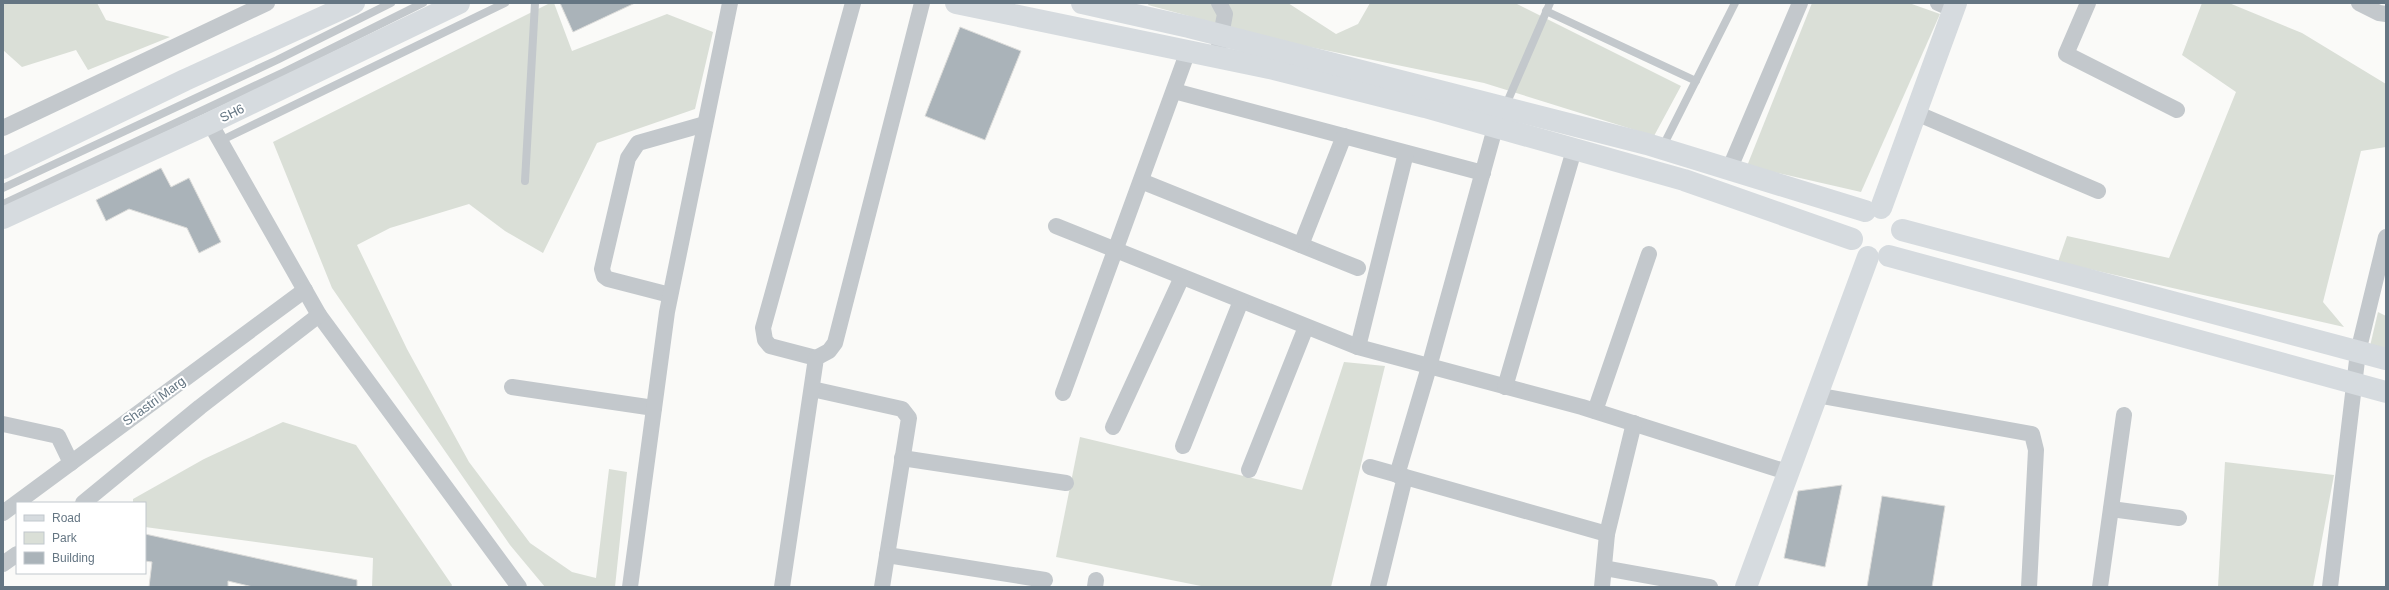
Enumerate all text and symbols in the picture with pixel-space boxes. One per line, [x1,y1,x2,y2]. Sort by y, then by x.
street label: SH6 [217,101,247,125]
street label: Shastri Marg [120,373,188,429]
legend [16,502,146,574]
text: Road [52,511,81,525]
text: Park [52,531,78,545]
text: Building [52,551,95,565]

